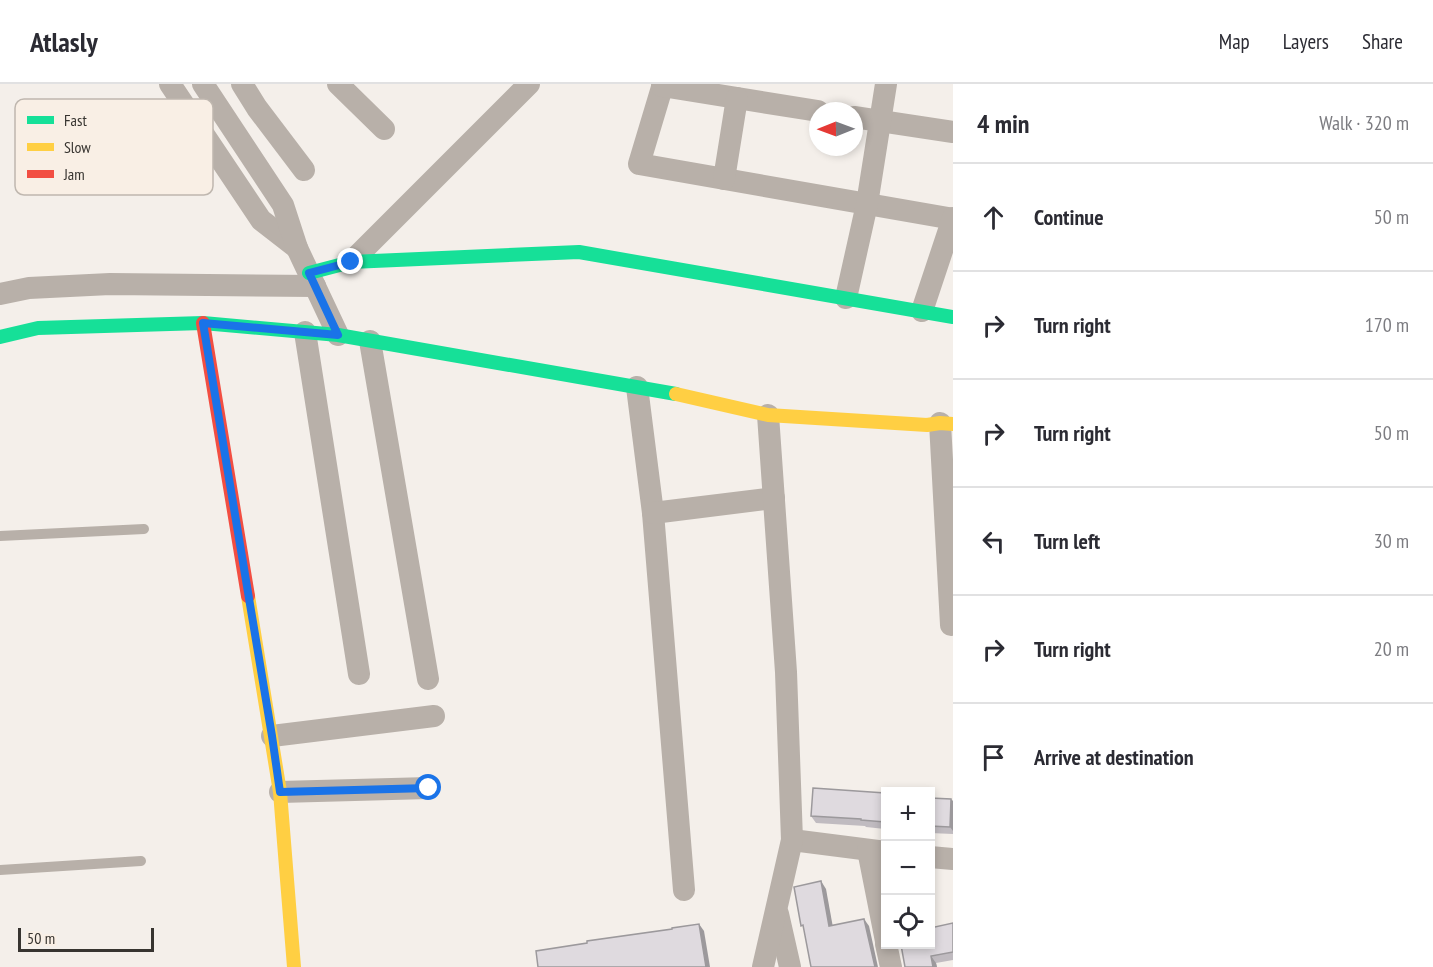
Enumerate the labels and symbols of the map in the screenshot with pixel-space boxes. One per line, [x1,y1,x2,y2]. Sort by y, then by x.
legend [15,99,213,195]
north arrow [809,102,863,156]
text: Fast [64,110,87,130]
text: Slow [64,137,91,157]
text: Jam [63,164,85,184]
route end [337,248,363,274]
route start [415,774,441,800]
scale bar [18,925,154,952]

